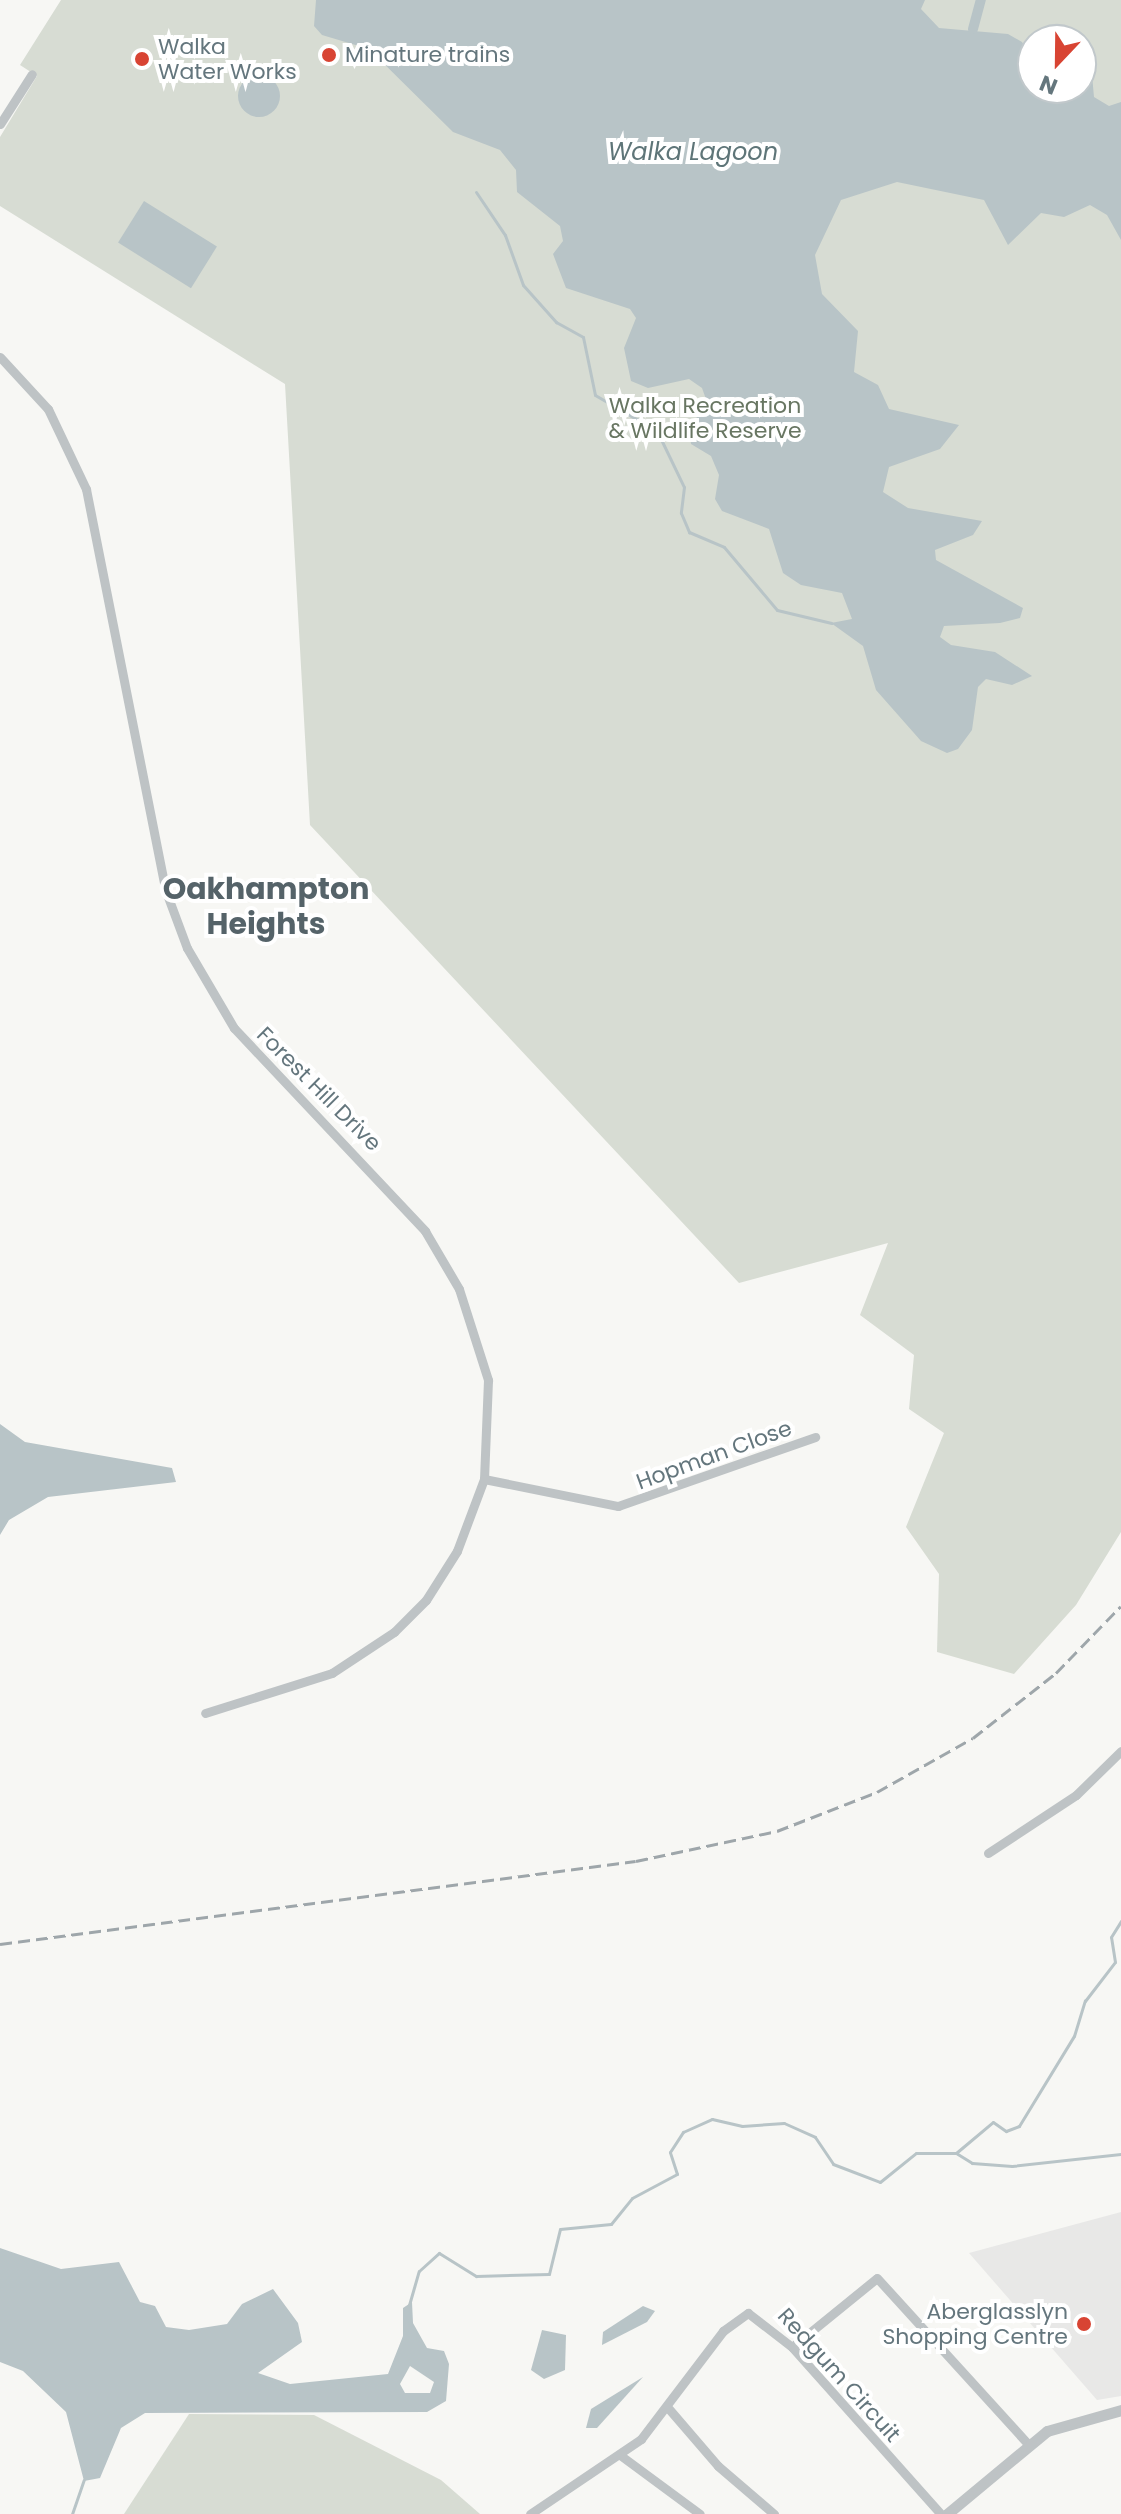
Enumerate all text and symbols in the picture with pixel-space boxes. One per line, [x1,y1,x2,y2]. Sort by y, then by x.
north arrow [1017,24,1097,104]
place label: Walka Water Works [158,33,297,84]
place label: Minature trains [345,42,510,68]
marker: Minature trains [320,46,338,64]
marker: Walka Water Works [133,50,151,68]
text: N [1035,67,1062,102]
water label: Walka Lagoon [608,138,778,166]
park label: Walka Recreation & Wildlife Reserve [608,392,802,444]
district label: Oakhampton Heights [163,871,369,942]
street label: Forest Hill Drive [251,1021,387,1157]
street label: Hopman Close [633,1415,795,1495]
place label: Aberglasslyn Shopping Centre [882,2298,1068,2350]
street label: Redgum Circuit [772,2303,906,2447]
marker: Aberglasslyn Shopping Centre [1075,2315,1093,2333]

